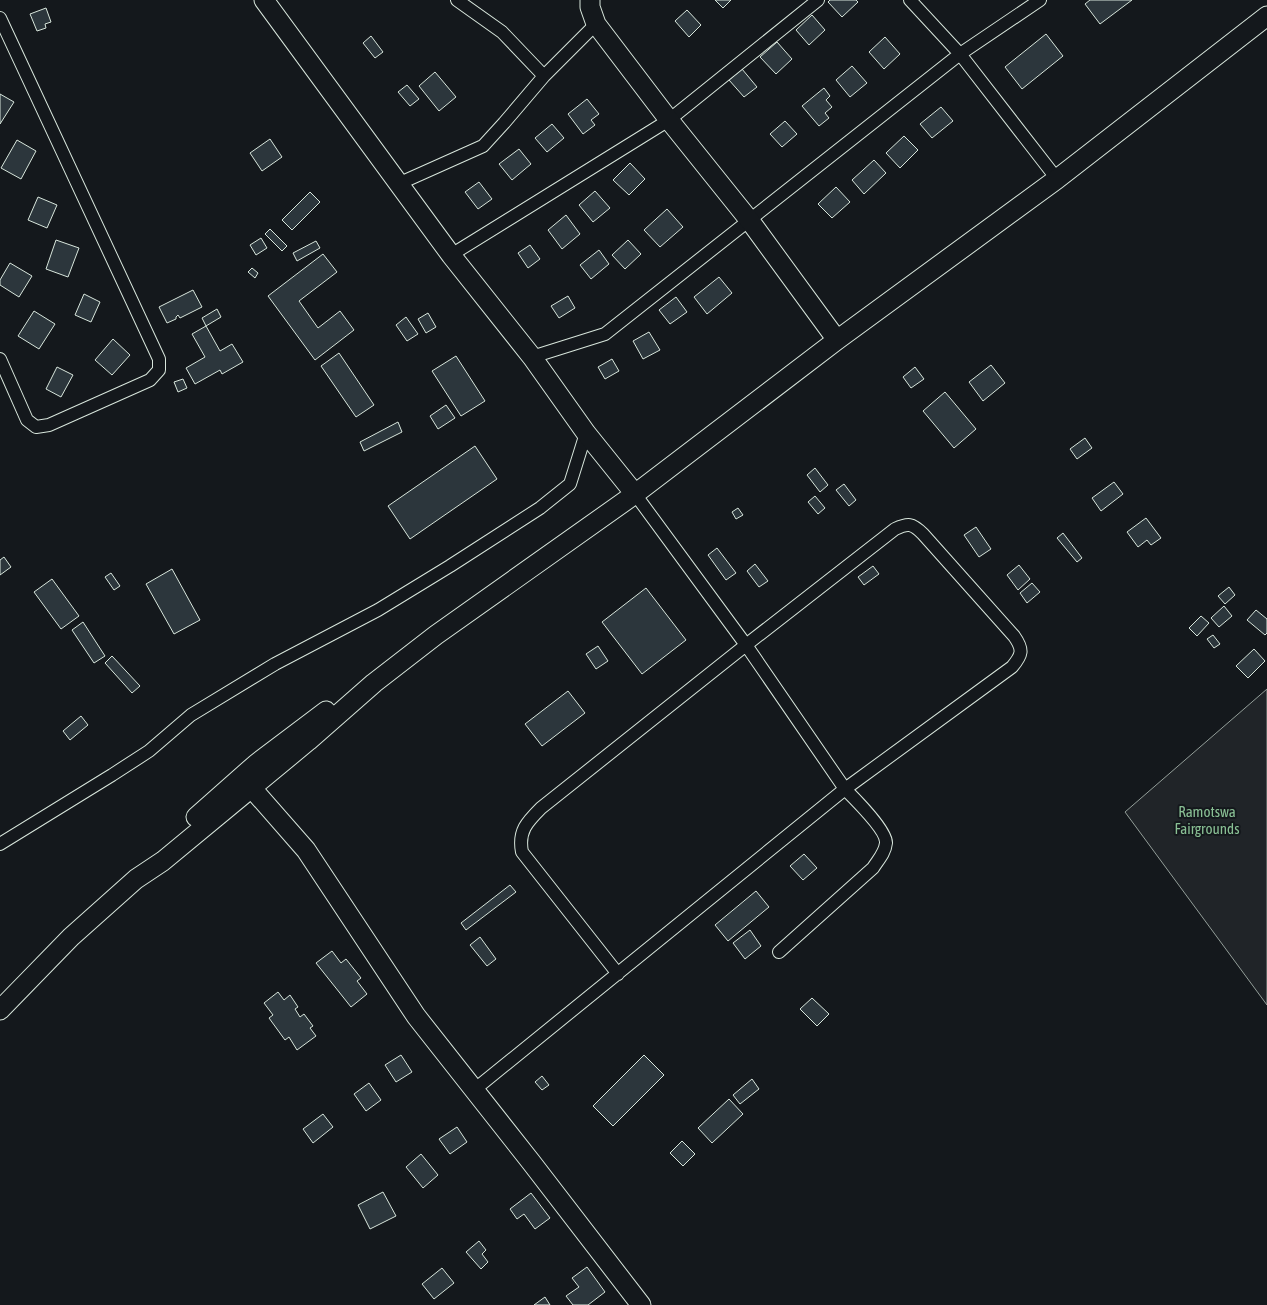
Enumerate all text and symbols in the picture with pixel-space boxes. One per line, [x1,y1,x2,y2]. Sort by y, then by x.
park label: Ramotswa Fairgrounds [1175,803,1240,837]

